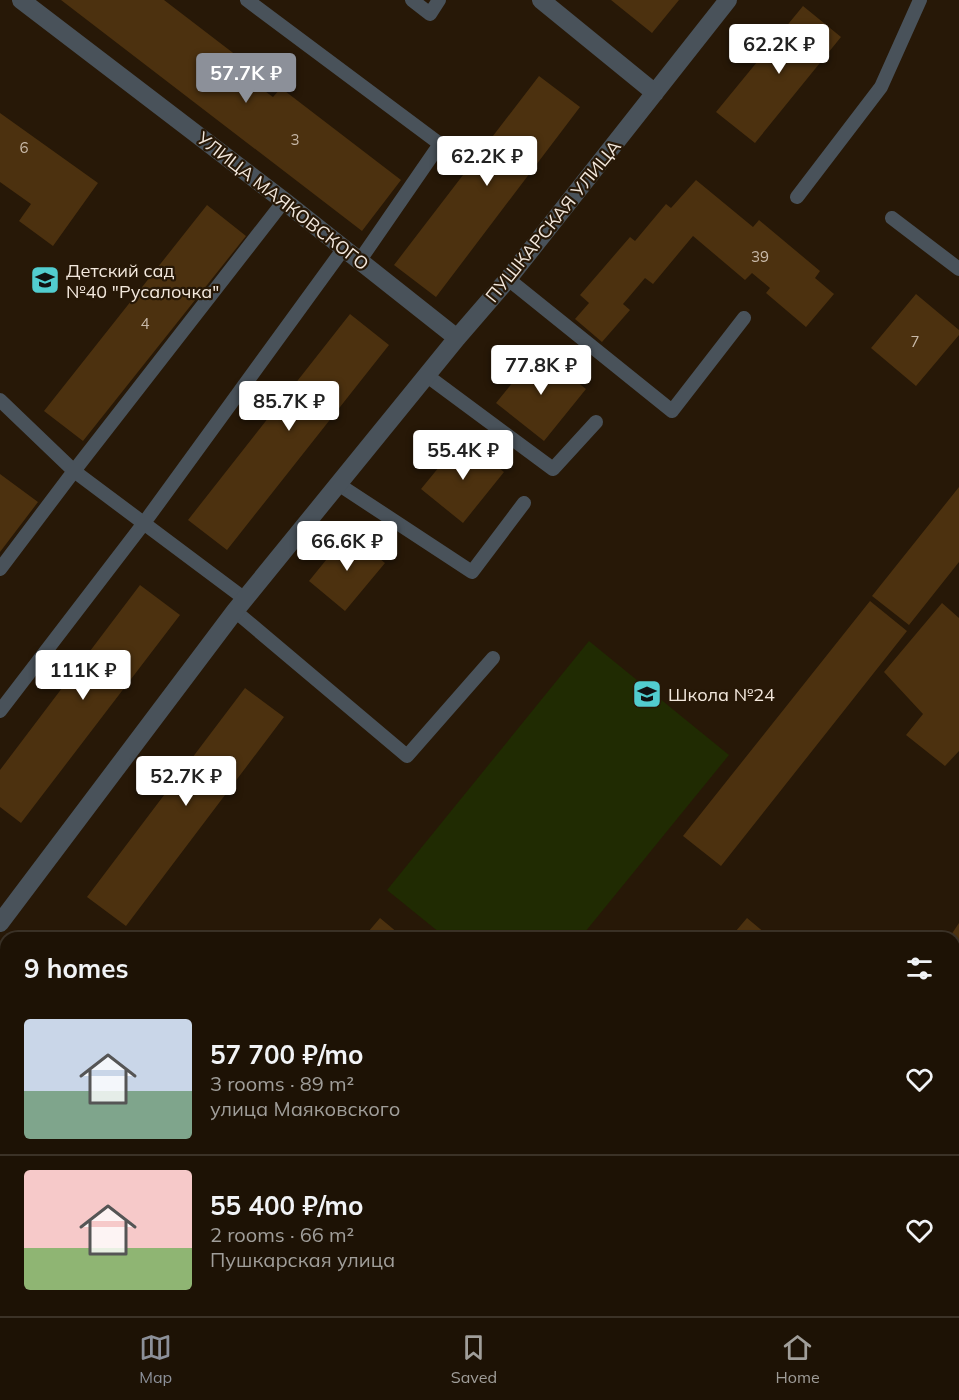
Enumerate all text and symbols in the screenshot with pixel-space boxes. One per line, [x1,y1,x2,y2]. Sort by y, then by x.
pin: 62.2K ₽ [724,24,834,75]
text: 62.2K ₽ [743,31,815,56]
pin: 57.7K ₽ [191,53,301,104]
text: 57.7K ₽ [210,60,282,85]
street label: УЛИЦА МАЯКОВСКОГО [192,126,374,275]
house number: 3 [290,130,300,149]
street label: ПУШКАРСКАЯ УЛИЦА [480,135,626,307]
pin: 62.2K ₽ [432,136,542,187]
house number: 6 [19,138,29,157]
text: 62.2K ₽ [451,143,523,168]
house number: 39 [751,247,769,266]
place label: Детский сад №40 "Русалочка" [66,259,219,303]
school or university icon: Детский сад №40 "Русалочка" [29,264,61,296]
house number: 4 [140,314,150,333]
house number: 7 [910,332,920,351]
pin: 77.8K ₽ [486,345,596,396]
text: 77.8K ₽ [505,352,577,377]
pin: 85.7K ₽ [234,381,344,432]
text: 85.7K ₽ [253,388,325,413]
pin: 55.4K ₽ [408,430,518,481]
text: 55.4K ₽ [427,437,499,462]
pin: 66.6K ₽ [292,521,402,572]
text: 66.6K ₽ [311,528,383,553]
pin: 111K ₽ [34,650,132,701]
text: 111K ₽ [50,657,116,682]
school or university icon: Школа №24 [631,678,663,710]
place label: Школа №24 [668,683,775,706]
pin: 52.7K ₽ [131,756,241,807]
text: 52.7K ₽ [150,763,222,788]
text: 9 homes [24,952,128,985]
icon: filters [903,952,936,985]
text: 57 700 ₽/mo [210,1038,363,1071]
icon: home [72,1043,144,1115]
icon: heart [903,1063,936,1096]
text: 3 rooms · 89 m² [210,1071,354,1096]
text: улица Маяковского [210,1096,400,1121]
text: 55 400 ₽/mo [210,1189,363,1222]
icon: home [72,1194,144,1266]
icon: heart [903,1214,936,1247]
text: 2 rooms · 66 m² [210,1222,354,1247]
text: Пушкарская улица [210,1247,395,1272]
tab: Map [139,1331,172,1387]
tab: Saved [451,1331,497,1387]
tab: Home [776,1331,820,1387]

